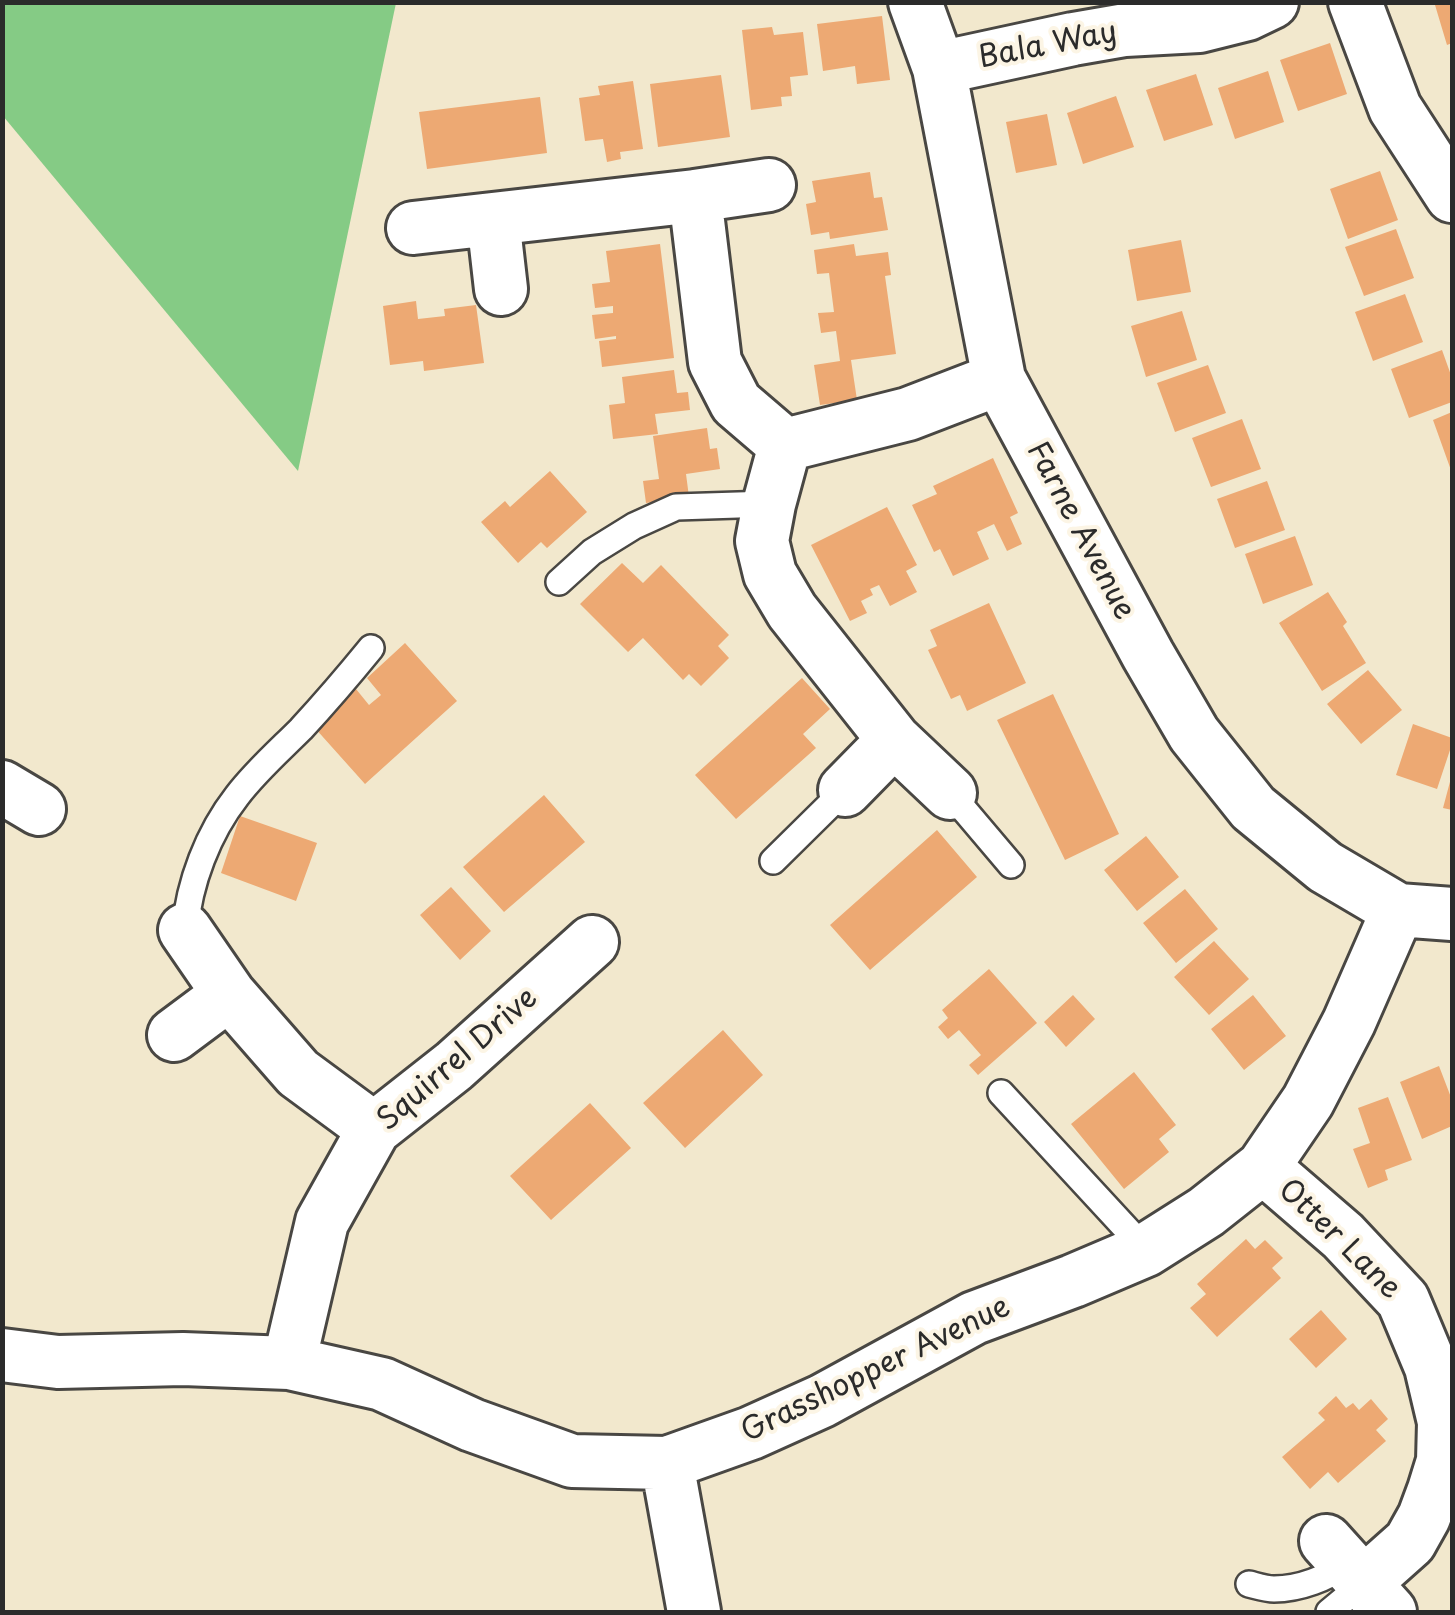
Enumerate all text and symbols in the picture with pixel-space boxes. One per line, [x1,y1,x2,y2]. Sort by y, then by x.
street label: Bala Way [976,15,1120,77]
street label: Farne Avenue [1018,436,1142,626]
street label: Squirrel Drive [371,981,545,1139]
street label: Otter Lane [1270,1173,1408,1307]
street label: Grasshopper Avenue [736,1289,1016,1451]

